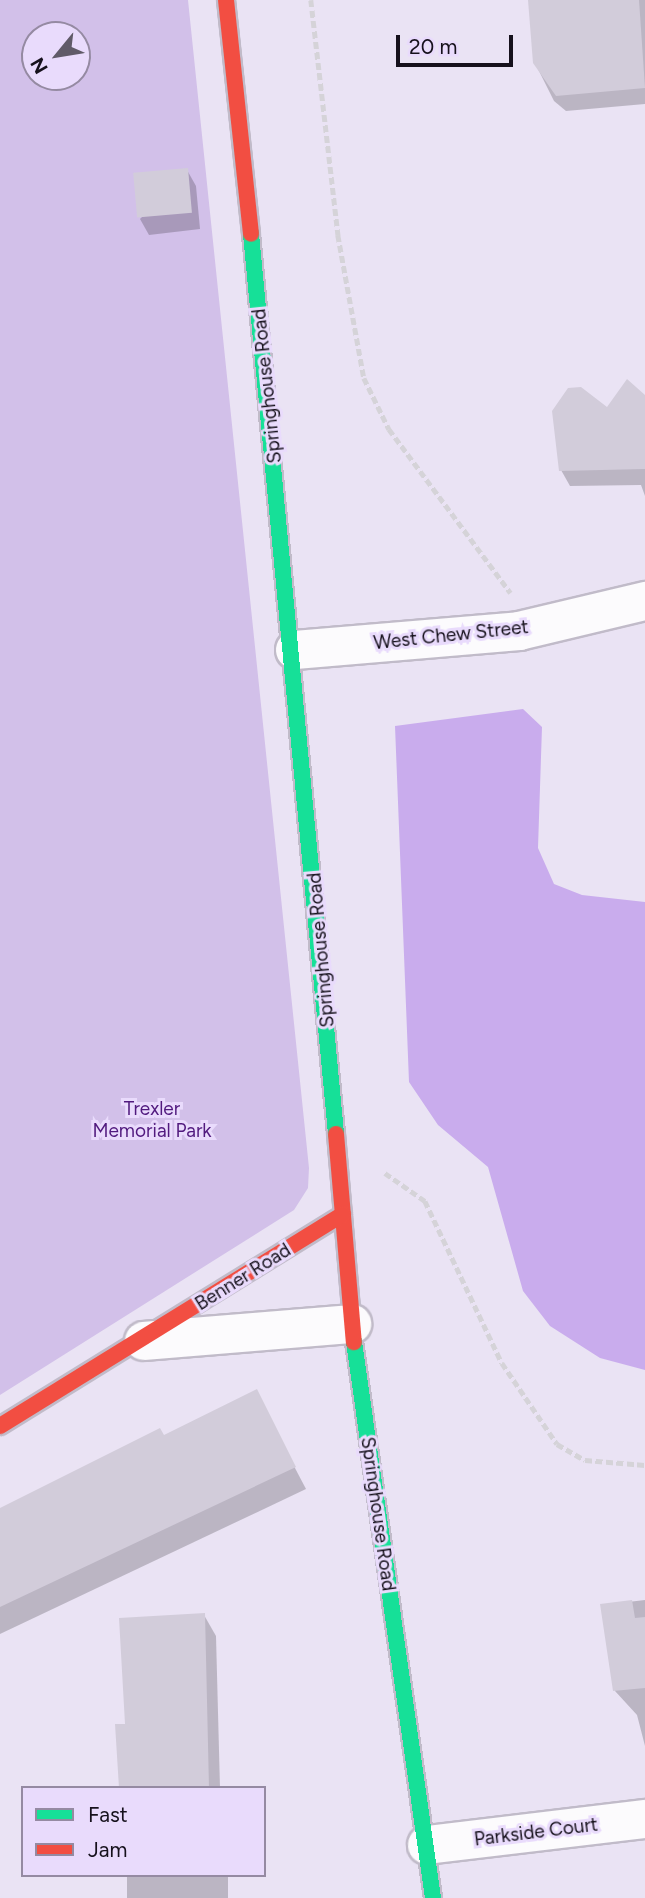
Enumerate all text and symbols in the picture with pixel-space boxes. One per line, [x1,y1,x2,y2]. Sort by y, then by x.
north arrow [21,21,91,91]
scale bar [400,21,517,65]
text: 20 m [409,34,457,59]
text: N [25,54,53,78]
street label: Springhouse Road [248,308,286,464]
street label: West Chew Street [372,616,530,654]
street label: Springhouse Road [303,872,339,1028]
park label: Trexler Memorial Park [92,1098,212,1142]
street label: Benner Road [191,1239,295,1315]
street label: Springhouse Road [356,1435,400,1593]
legend [21,1786,266,1877]
text: Fast [88,1802,128,1827]
street label: Parkside Court [473,1813,599,1851]
text: Jam [88,1837,127,1862]

